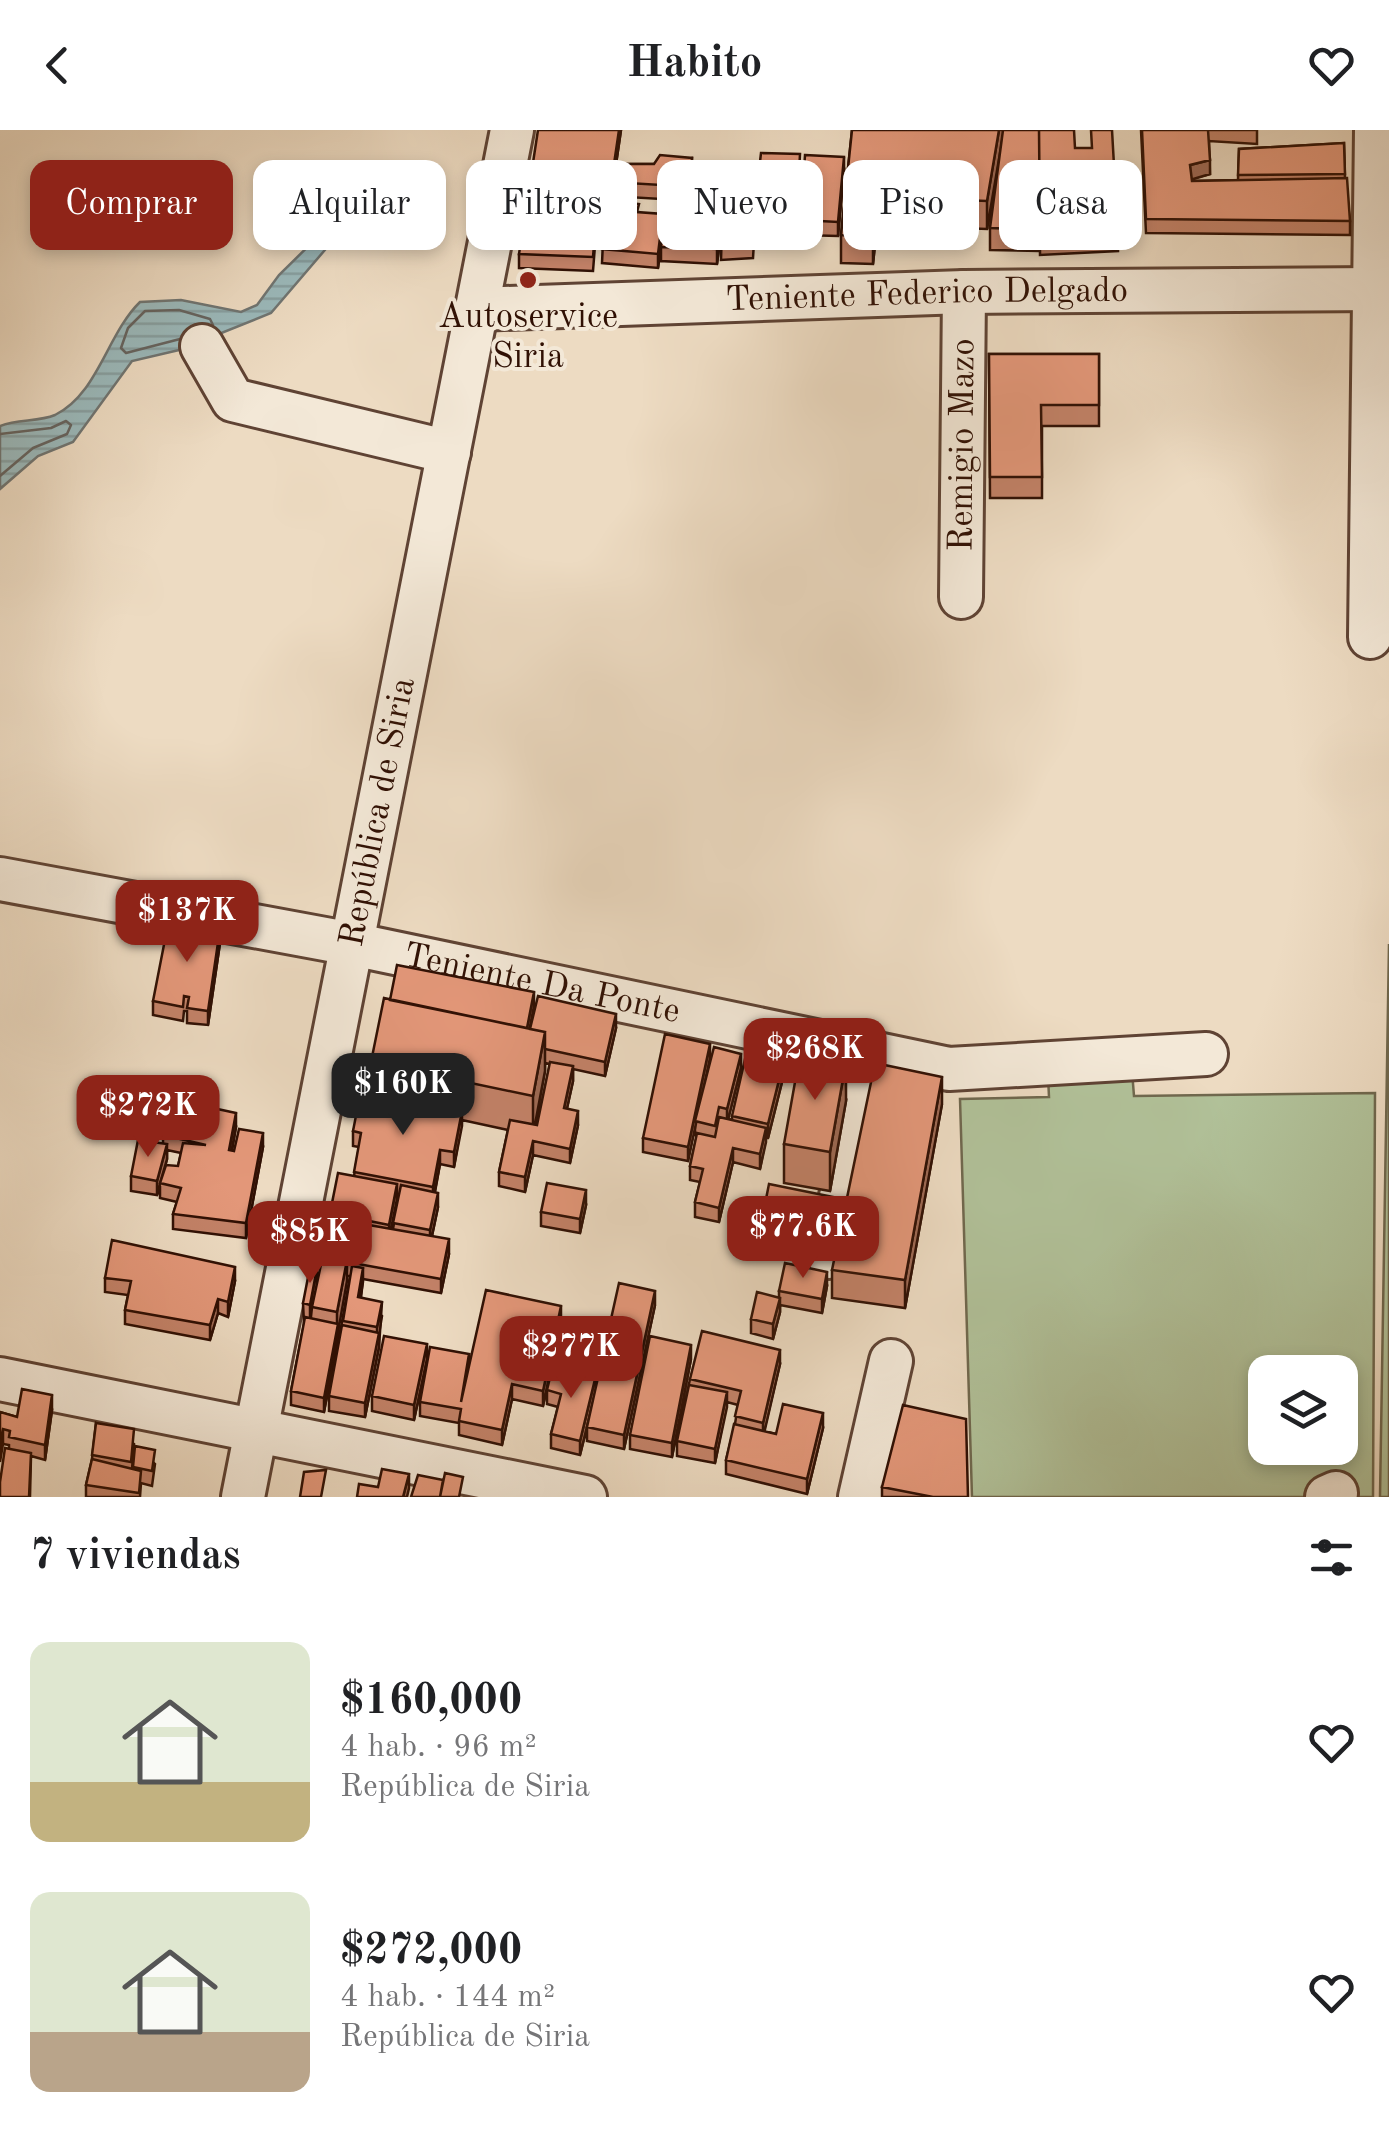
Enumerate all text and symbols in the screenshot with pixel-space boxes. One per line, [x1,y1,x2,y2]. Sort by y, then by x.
icon: back [30,38,85,93]
icon: heart [1304,38,1359,93]
text: Habito [626,42,763,87]
chip: Comprar [30,160,233,250]
chip: Alquilar [253,160,446,250]
chip: Filtros [466,160,637,250]
chip: Nuevo [657,160,823,250]
chip: Piso [843,160,979,250]
chip: Casa [999,160,1142,250]
marker: Autoservice Siria [517,269,539,291]
street label: Teniente Federico Delgado [725,273,1128,318]
place label: Autoservice Siria [438,300,618,375]
street label: Remigio Mazo [944,338,981,552]
street label: República de Siria [334,674,421,950]
pin: $137K [117,880,257,965]
text: $137K [138,896,236,928]
street label: Teniente Da Ponte [401,938,683,1030]
pin: $268K [745,1018,885,1103]
text: $268K [766,1034,864,1066]
pin: $160K [333,1053,473,1138]
text: $160K [354,1069,452,1101]
pin: $272K [78,1075,218,1160]
text: $272K [99,1091,197,1123]
pin: $77.6K [722,1196,884,1281]
pin: $85K [251,1201,369,1286]
text: $77.6K [749,1212,857,1244]
text: $85K [270,1217,350,1249]
pin: $277K [501,1316,641,1401]
text: $277K [522,1332,620,1364]
map controls [1248,1355,1358,1465]
button: layers [1248,1355,1358,1465]
icon: filters [1304,1530,1359,1585]
text: 7 viviendas [30,1536,241,1578]
text: $160,000 [340,1681,522,1723]
icon: home [110,1682,230,1802]
icon: heart [1304,1715,1359,1770]
text: 4 hab. · 96 m² [340,1732,537,1764]
text: República de Siria [340,1772,590,1804]
text: $272,000 [340,1931,522,1973]
icon: home [110,1932,230,2052]
icon: heart [1304,1965,1359,2020]
text: 4 hab. · 144 m² [340,1982,555,2014]
text: República de Siria [340,2022,590,2054]

